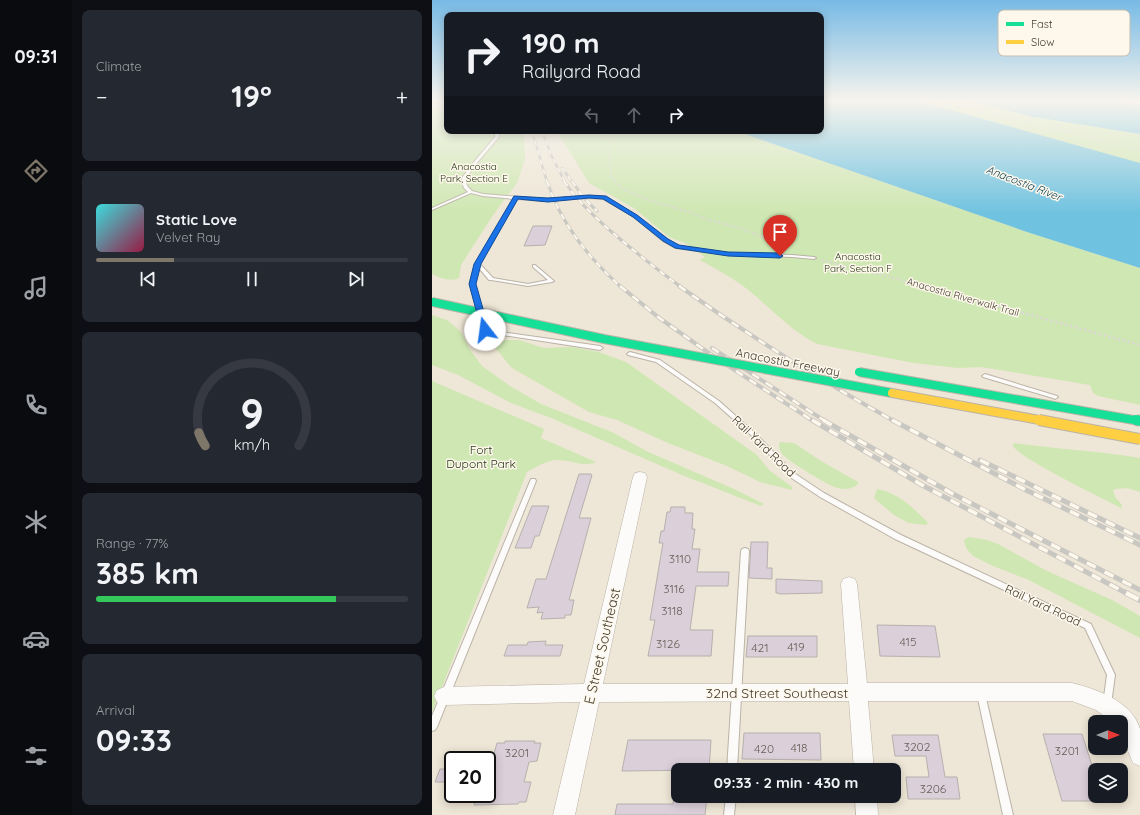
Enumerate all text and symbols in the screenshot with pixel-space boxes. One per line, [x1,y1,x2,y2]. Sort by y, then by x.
legend [998,10,1130,56]
text: Fast [1031,17,1053,31]
text: 190 m [522,25,600,60]
icon: right [456,28,508,80]
text: Slow [1031,35,1055,49]
text: 09:31 [15,45,57,68]
text: Climate [96,58,142,74]
text: Railyard Road [522,60,641,83]
text: 19° [231,77,272,115]
text: − [96,83,107,111]
text: + [396,83,408,111]
icon: left [581,104,603,126]
icon: ahead [623,104,645,126]
icon: right [665,104,687,126]
icon: directions [22,157,50,185]
park label: Anacostia Park, Section E [440,160,508,185]
water label: Anacostia River [984,162,1065,204]
text: Static Love [156,210,237,229]
pin [763,215,797,256]
icon: arrive [769,221,791,243]
text: Velvet Ray [156,229,221,245]
park label: Anacostia Park, Section F [824,250,892,275]
icon: previous [137,268,159,290]
icon: pause [241,268,263,290]
icon: next [345,268,367,290]
icon: music [22,274,50,302]
street label: Anacostia Riverwalk Trail [905,275,1021,319]
position arrow [464,309,506,351]
street label: Anacostia Freeway [735,345,841,379]
text: 9 [240,386,264,438]
icon: phone [22,391,50,419]
street label: Rail Yard Road [729,412,799,480]
text: km/h [234,435,270,453]
park label: Fort Dupont Park [446,442,516,471]
icon: climate [22,508,50,536]
text: Range · 77% [96,535,168,551]
house number: 3110 [669,551,691,566]
text: 385 km [96,554,199,592]
house number: 3116 [663,581,685,596]
street label: Rail Yard Road [1003,581,1083,629]
street label: E Street Southeast [580,586,624,706]
house number: 3118 [661,603,683,618]
icon: car [22,625,50,653]
house number: 415 [899,634,917,649]
house number: 3126 [656,636,680,651]
house number: 419 [787,639,805,654]
house number: 421 [751,640,769,655]
street label: 32nd Street Southeast [706,684,848,702]
text: Arrival [96,702,135,718]
north arrow [1088,715,1128,755]
map controls [1088,715,1128,803]
text: 09:33 [96,721,172,759]
house number: 3202 [904,739,931,754]
house number: 418 [790,740,808,755]
house number: 420 [754,741,774,756]
icon: filters [22,742,50,770]
house number: 3201 [1055,743,1079,758]
house number: 3201 [505,745,529,760]
speed limit sign: 20 [444,751,496,803]
button: layers [1088,763,1128,803]
text: 09:33 · 2 min · 430 m [714,773,858,792]
house number: 3206 [920,781,947,796]

